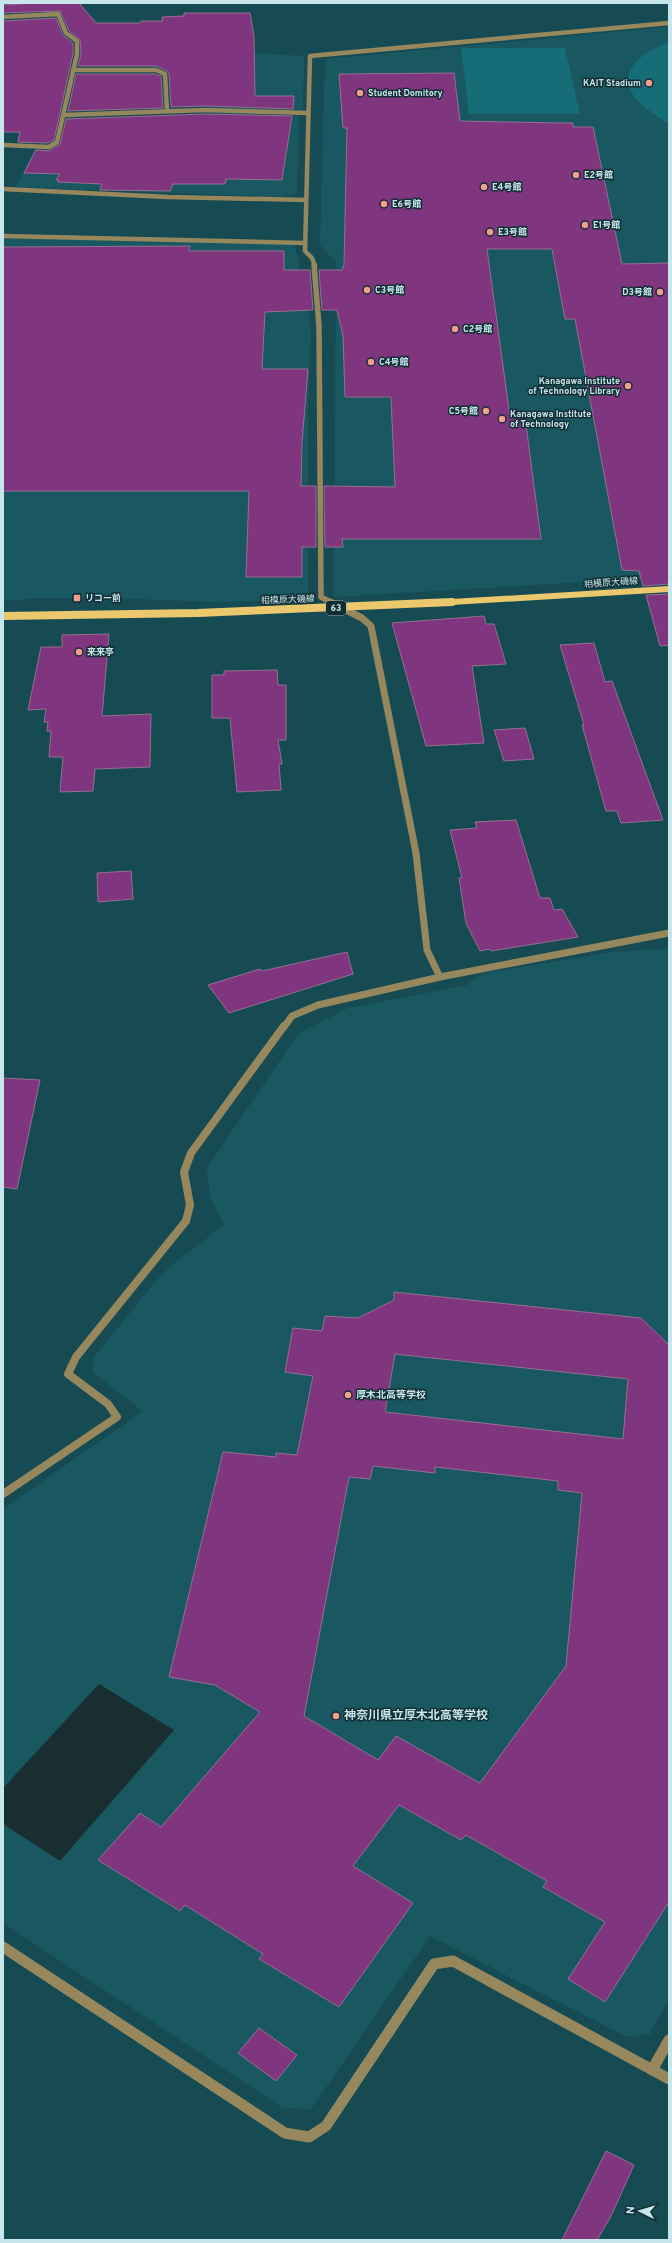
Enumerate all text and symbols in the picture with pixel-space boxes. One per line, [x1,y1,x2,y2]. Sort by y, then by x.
place label: KAIT Stadium [583,78,641,89]
marker: KAIT Stadium [644,78,654,88]
marker: Student Domitory [355,88,365,98]
place label: Student Domitory [368,88,443,99]
marker: E2号館 [571,170,581,180]
place label: E2号館 [584,170,613,181]
marker: E4号館 [479,182,489,192]
place label: E4号館 [492,182,521,193]
marker: E6号館 [379,199,389,209]
place label: E6号館 [392,199,421,210]
marker: E1号館 [580,220,590,230]
place label: E1号館 [593,220,620,231]
marker: E3号館 [485,227,495,237]
place label: E3号館 [498,227,527,238]
marker: C3号館 [362,285,372,295]
place label: C3号館 [375,285,404,296]
place label: D3号館 [622,287,652,298]
marker: D3号館 [655,287,665,297]
marker: C2号館 [450,324,460,334]
place label: C2号館 [463,324,492,335]
marker: C4号館 [366,357,376,367]
place label: C4号館 [379,357,409,368]
place label: Kanagawa Institute of Technology Library [528,376,620,397]
marker: Kanagawa Institute of Technology Library [623,381,633,391]
place label: C5号館 [449,406,478,417]
marker: C5号館 [481,406,491,416]
place label: Kanagawa Institute of Technology [510,409,591,430]
marker: Kanagawa Institute of Technology [497,414,507,424]
street label: 相模原大磯線 [584,576,639,590]
marker: リコー前 [72,593,82,603]
place label: リコー前 [85,593,121,604]
street label: 相模原大磯線 [261,594,316,606]
road number: 63 [326,601,346,615]
marker: 来来亭 [74,647,84,657]
place label: 来来亭 [87,647,114,658]
place label: 厚木北高等学校 [356,1389,426,1402]
marker: 厚木北高等学校 [343,1390,353,1400]
place label: 神奈川県立厚木北高等学校 [344,1708,488,1724]
marker: 神奈川県立厚木北高等学校 [331,1711,341,1721]
north arrow [620,2191,660,2231]
text: N [624,2206,638,2215]

